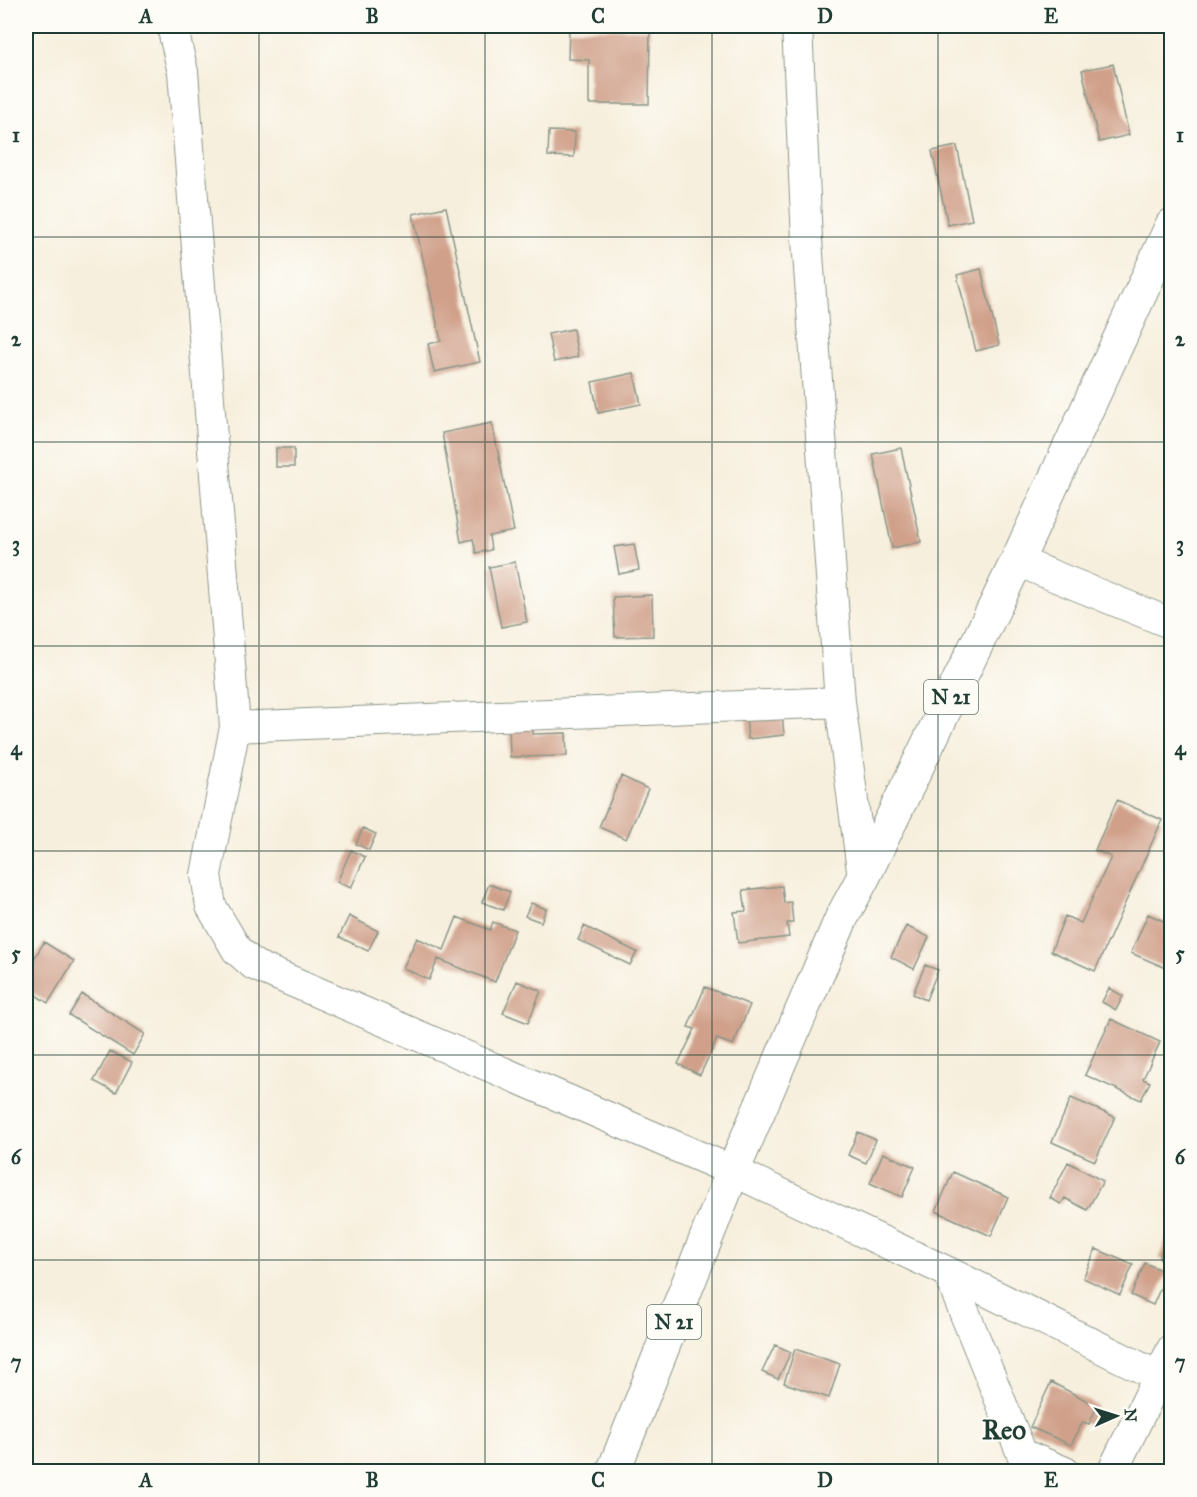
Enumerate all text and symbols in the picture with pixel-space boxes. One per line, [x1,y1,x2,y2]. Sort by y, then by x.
text: A [137,4,153,28]
text: B [365,4,379,28]
text: C [591,4,605,28]
text: D [817,4,833,28]
text: E [1044,4,1059,28]
text: 1 [12,123,20,147]
text: 1 [1176,123,1184,147]
text: 2 [11,327,22,351]
text: 2 [1175,327,1186,351]
text: 3 [12,532,20,557]
text: 3 [1176,532,1184,557]
road number: N 21 [924,680,978,714]
text: 4 [10,736,22,761]
text: 4 [1174,736,1186,761]
text: 5 [11,941,21,965]
text: 5 [1175,941,1185,965]
text: 6 [11,1145,23,1169]
text: 6 [1175,1145,1187,1169]
road number: N 21 [647,1305,701,1339]
text: 7 [11,1350,22,1374]
text: 7 [1175,1350,1186,1374]
north arrow [1086,1386,1146,1446]
text: N [1121,1408,1140,1423]
district label: Reo [982,1413,1026,1446]
text: A [137,1468,153,1492]
text: B [365,1468,379,1492]
text: C [591,1468,605,1492]
text: D [817,1468,833,1492]
text: E [1044,1468,1059,1492]

